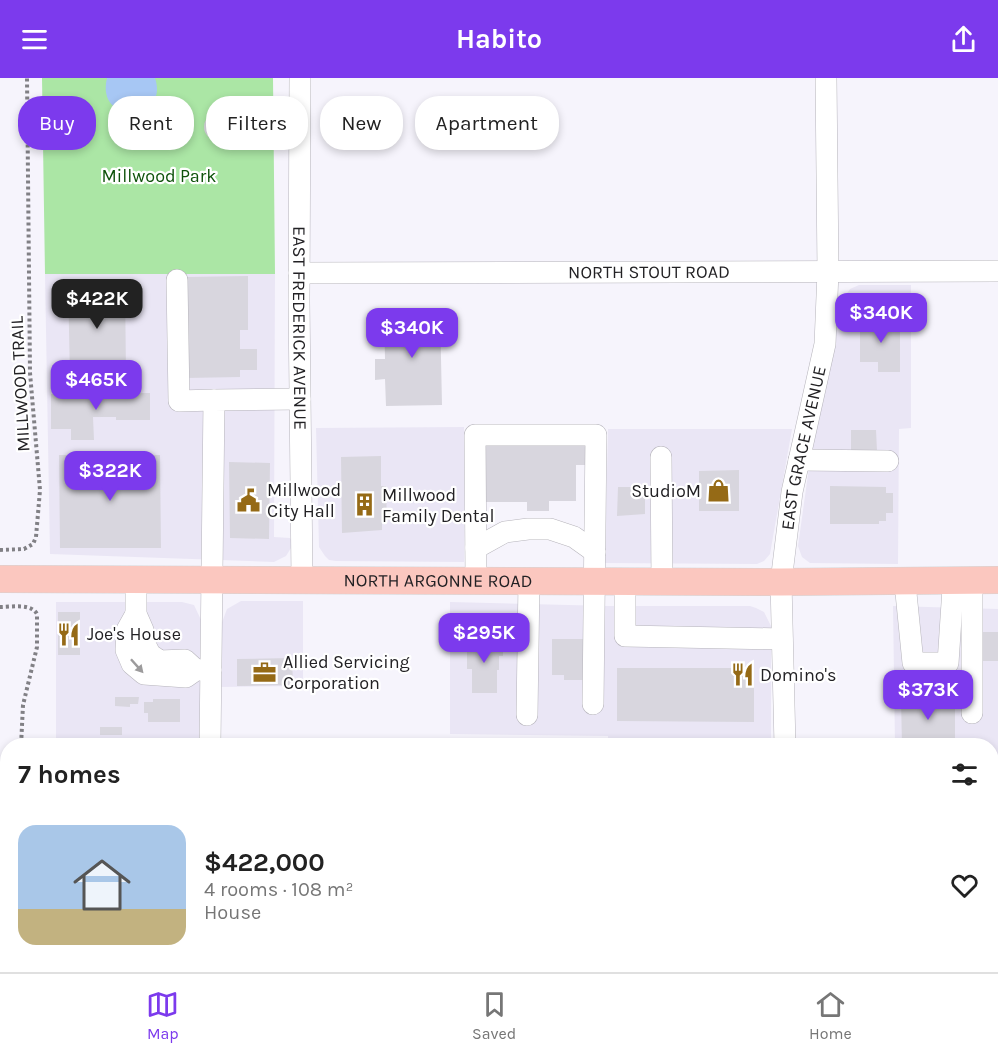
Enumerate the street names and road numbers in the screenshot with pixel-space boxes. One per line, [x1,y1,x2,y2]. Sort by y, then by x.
street label: EAST FREDERICK AVENUE [288,226,311,430]
street label: NORTH STOUT ROAD [568,261,730,283]
street label: MILLWOOD TRAIL [5,315,35,452]
street label: EAST GRACE AVENUE [776,364,831,531]
street label: NORTH ARGONNE ROAD [344,569,532,592]

